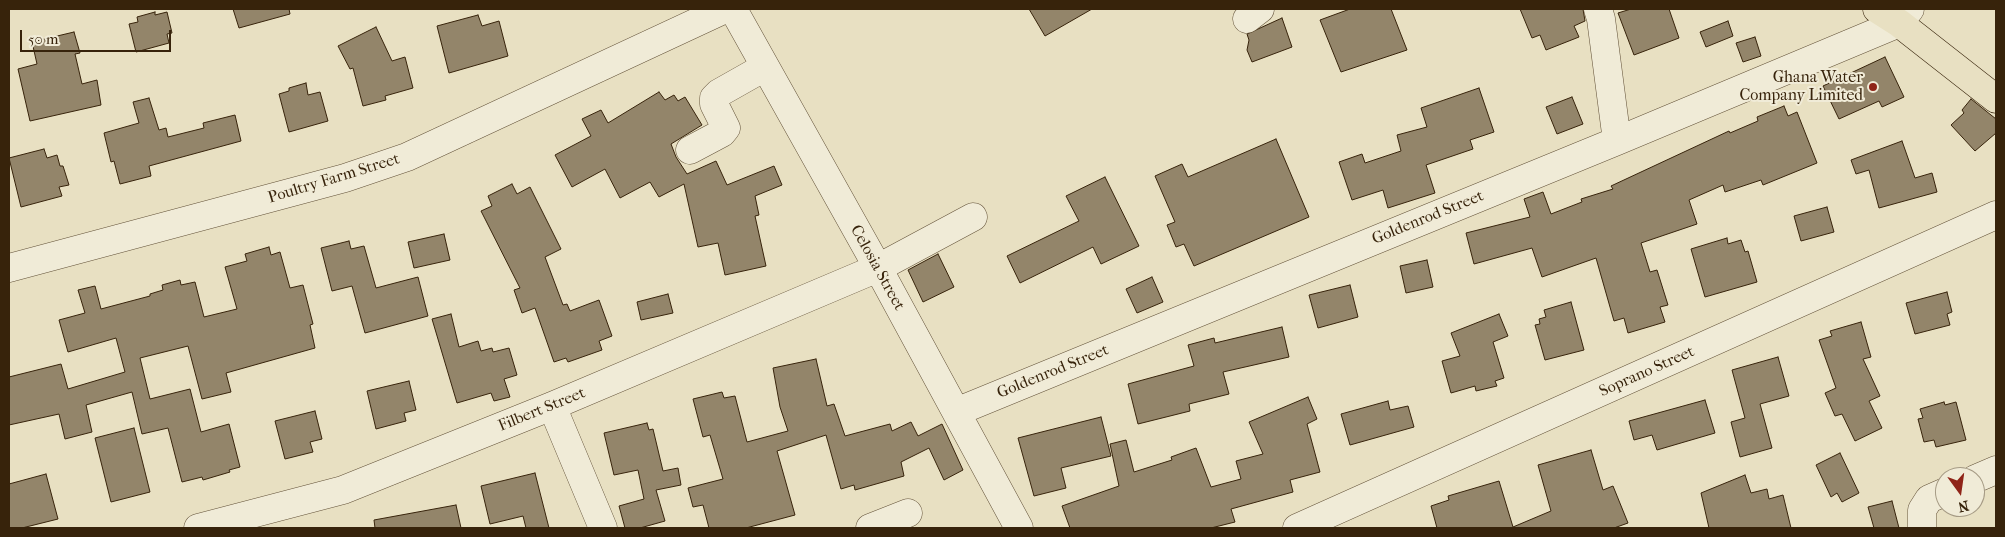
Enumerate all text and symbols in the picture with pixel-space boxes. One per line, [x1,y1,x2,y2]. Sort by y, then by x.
scale bar [22,20,174,52]
text: 50 m [28,30,58,48]
place label: Ghana Water Company Limited [1739,68,1863,106]
marker: Ghana Water Company Limited [1867,81,1879,93]
street label: Poultry Farm Street [266,150,402,208]
street label: Goldenrod Street [1369,187,1487,249]
street label: Celosia Street [846,222,908,314]
street label: Goldenrod Street [994,341,1112,403]
street label: Soprano Street [1596,342,1698,402]
street label: Filbert Street [496,384,588,436]
north arrow [1935,467,1985,517]
text: N [1956,497,1971,516]

